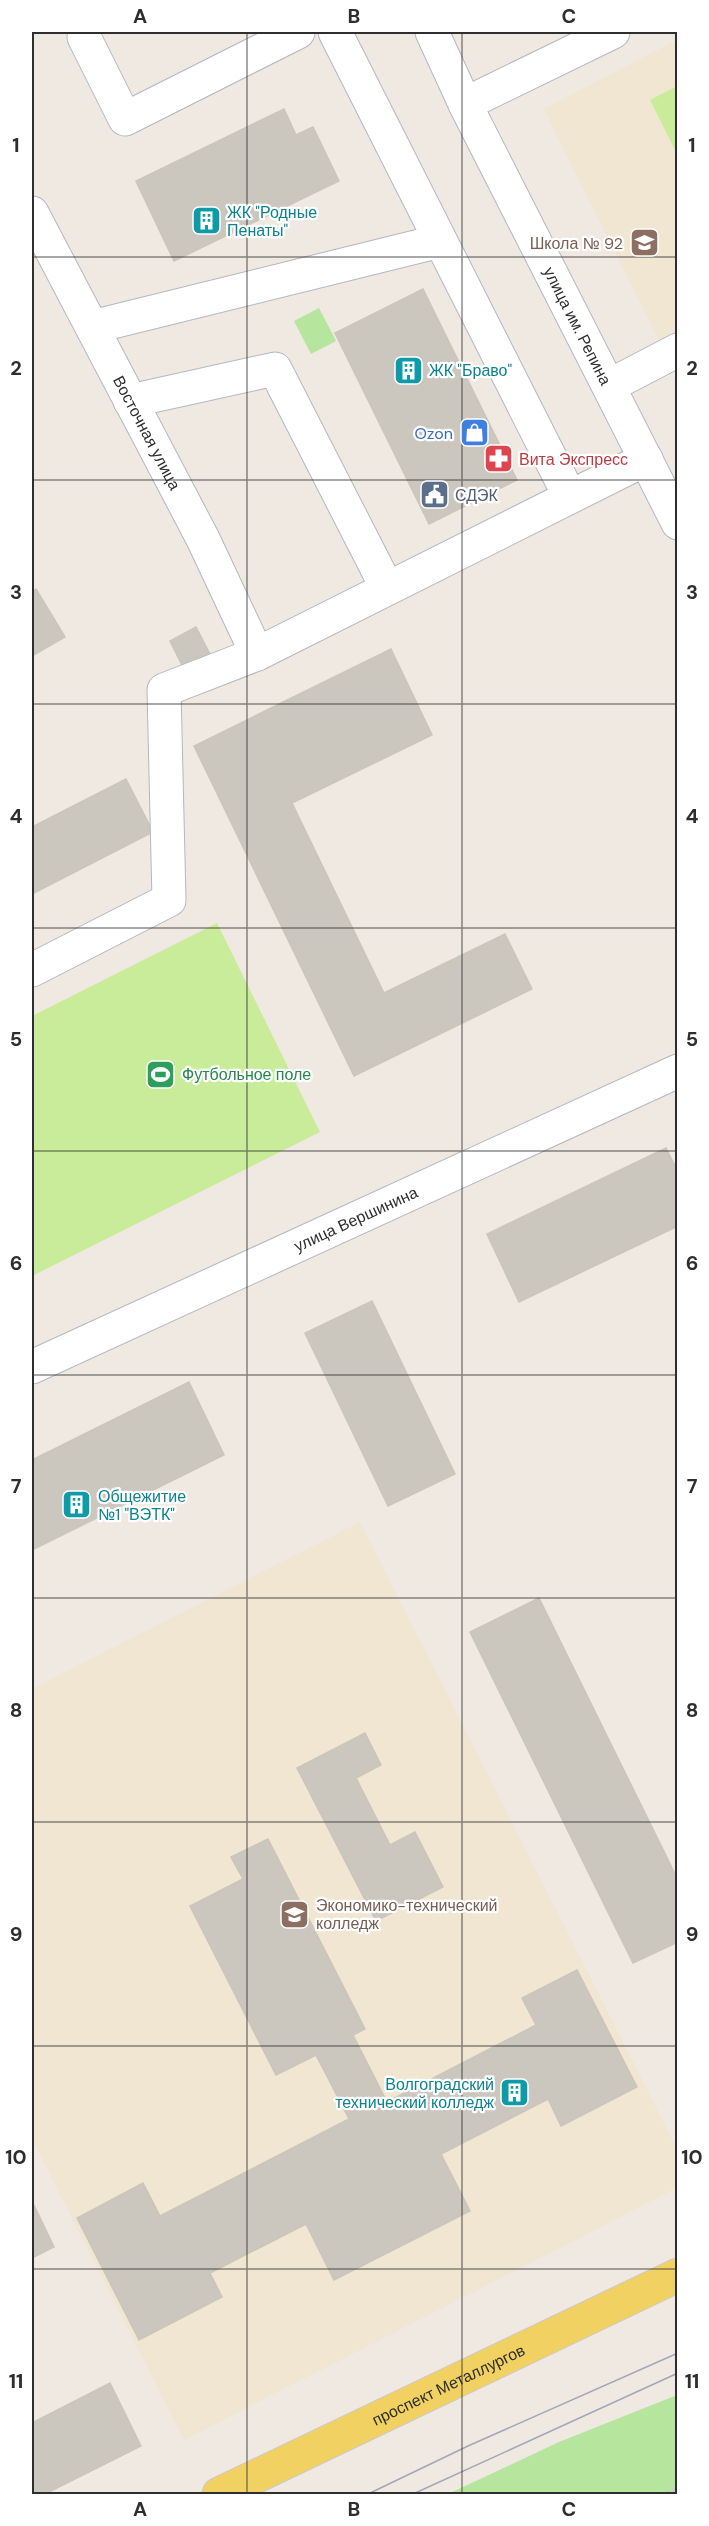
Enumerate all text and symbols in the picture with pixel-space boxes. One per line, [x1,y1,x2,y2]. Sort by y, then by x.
text: A [133,3,147,29]
text: B [348,3,360,29]
text: C [562,3,576,29]
text: 1 [12,132,20,158]
text: 1 [688,132,696,158]
place label: ЖК "Родные Пенаты" [227,202,317,241]
building icon: ЖК "Родные Пенаты" [190,205,222,237]
school or university icon: Школа № 92 [628,227,660,259]
place label: Школа № 92 [530,233,623,254]
street label: улица им. Репина [539,263,616,389]
building icon: ЖК "Браво" [392,354,424,386]
text: 2 [10,355,22,381]
text: 2 [686,355,698,381]
place label: ЖК "Браво" [429,360,513,381]
street label: Восточная улица [108,372,185,494]
shop icon: Ozon [458,417,490,449]
place label: Ozon [415,423,453,444]
pharmacy icon: Вита Экспресс [482,443,514,475]
place label: Вита Экспресс [519,449,628,470]
public building icon: СДЭК [418,479,450,511]
place label: СДЭК [455,485,499,506]
text: 3 [10,579,22,605]
text: 3 [686,579,698,605]
text: 4 [10,803,23,829]
text: 4 [686,803,699,829]
text: 5 [10,1026,22,1052]
text: 5 [686,1026,698,1052]
sports icon: Футбольное поле [145,1058,177,1090]
place label: Футбольное поле [182,1064,311,1085]
street label: улица Вершинина [291,1182,421,1257]
text: 6 [10,1250,22,1276]
text: 6 [686,1250,698,1276]
text: 7 [11,1473,22,1499]
text: 7 [687,1473,698,1499]
place label: Общежитие №1 "ВЭТК" [98,1486,186,1525]
building icon: Общежитие №1 "ВЭТК" [61,1489,93,1521]
text: 8 [10,1697,22,1723]
text: 8 [686,1697,698,1723]
place label: Экономико-технический колледж [316,1895,498,1934]
school or university icon: Экономико-технический колледж [279,1898,311,1930]
text: 9 [10,1921,22,1947]
text: 9 [686,1921,698,1947]
place label: Волгоградский технический колледж [335,2074,494,2113]
building icon: Волгоградский технический колледж [499,2077,531,2109]
text: 10 [5,2144,27,2170]
text: 10 [681,2144,703,2170]
street label: проспект Металлургов [369,2340,528,2431]
text: 11 [9,2368,23,2394]
text: 11 [685,2368,699,2394]
text: A [133,2496,147,2522]
text: B [348,2496,360,2522]
text: C [562,2496,576,2522]

